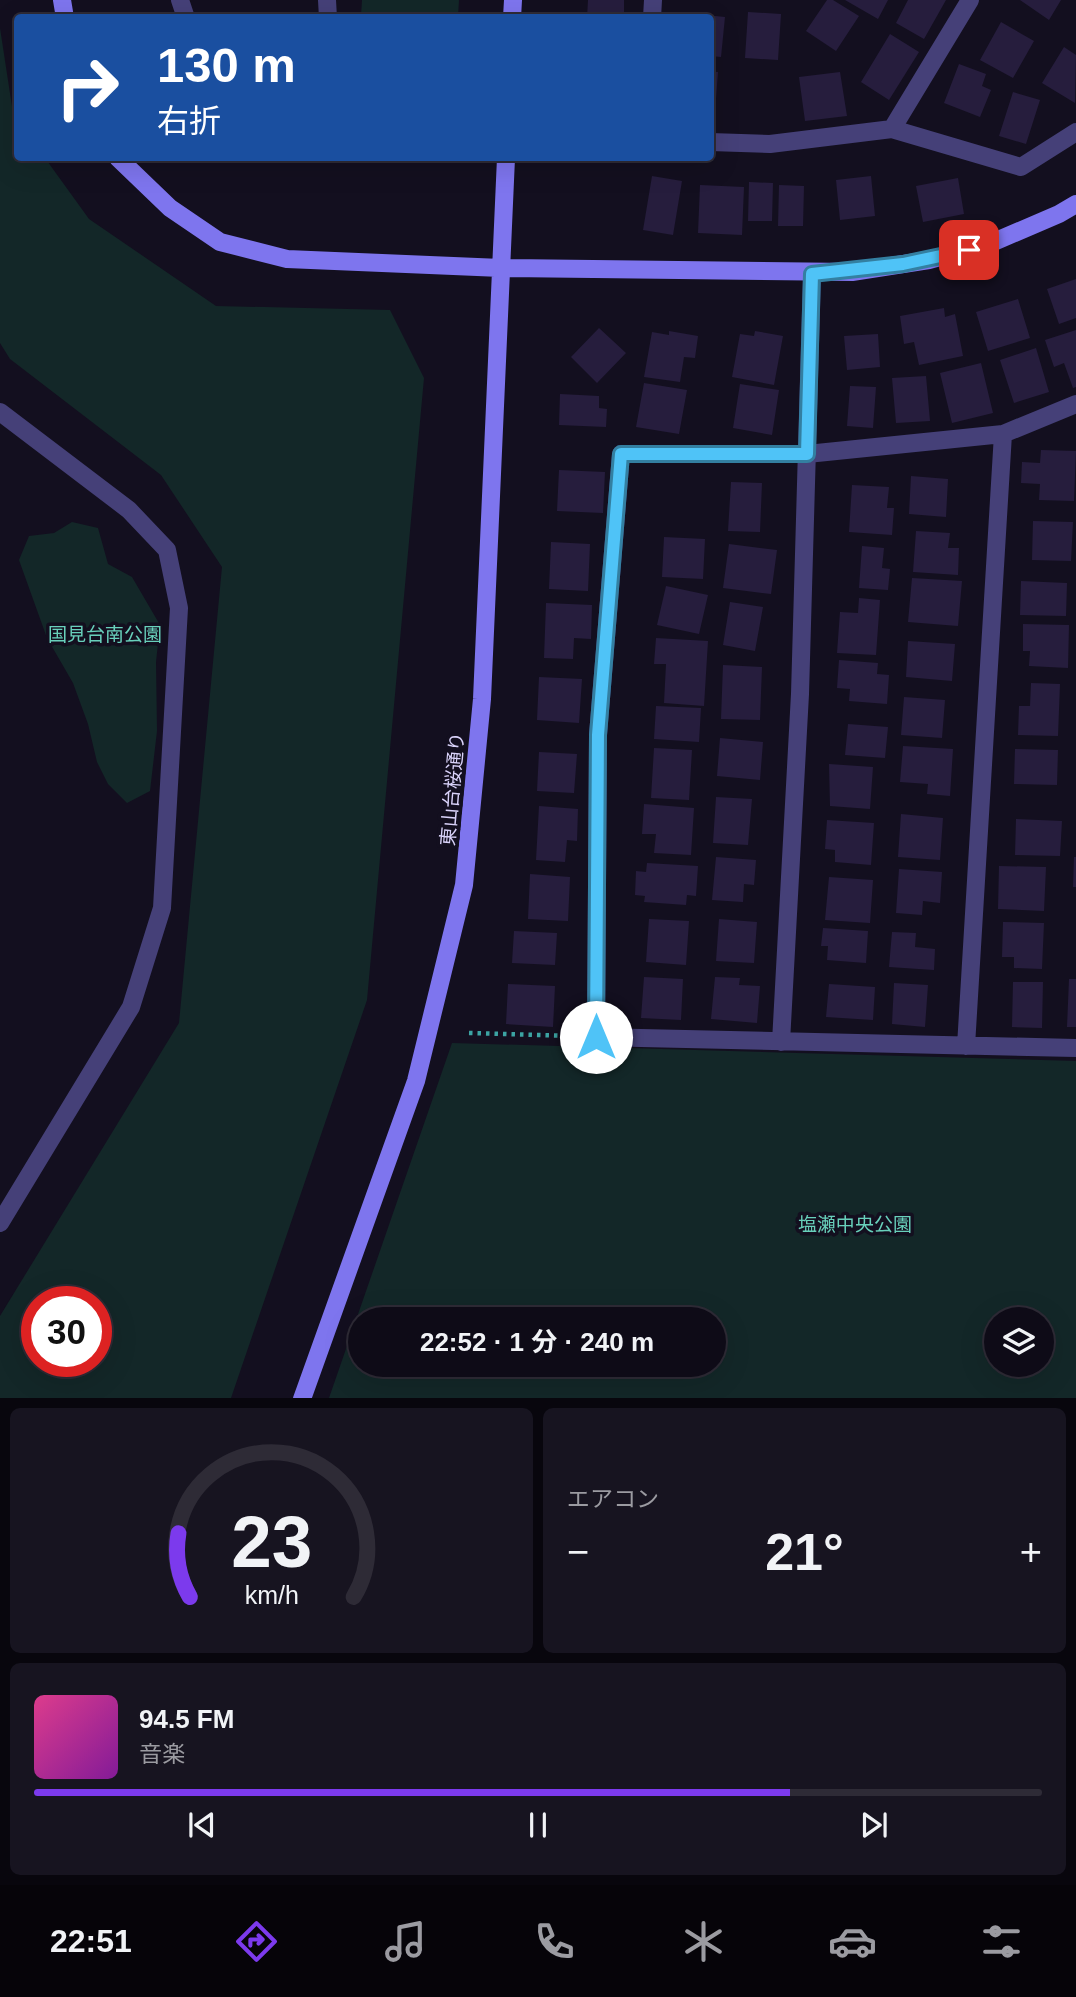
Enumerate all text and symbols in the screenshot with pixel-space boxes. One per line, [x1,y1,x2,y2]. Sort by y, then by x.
text: 130 m [157,38,296,92]
icon: right [42,42,133,133]
text: 右折 [157,103,221,139]
pin [939,220,999,280]
icon: arrive [950,231,988,269]
park label: 国見台南公園 [48,624,162,645]
street label: 東山台桜通り [437,731,468,847]
position arrow [559,1000,633,1074]
park label: 塩瀬中央公園 [798,1214,912,1235]
speed limit sign: 30 [21,1286,112,1377]
map controls [984,1307,1054,1377]
button: layers [984,1307,1054,1377]
text: 22:52 · 1 分 · 240 m [420,1327,654,1357]
text: エアコン [567,1486,659,1512]
text: 23 [231,1501,312,1582]
text: 21° [765,1523,844,1581]
text: − [567,1531,589,1573]
text: + [1020,1531,1042,1573]
text: km/h [244,1580,299,1608]
text: 94.5 FM [139,1704,234,1734]
text: 音楽 [139,1741,185,1767]
icon: previous [183,1806,221,1844]
icon: pause [519,1806,557,1844]
icon: next [855,1806,893,1844]
icon: directions [232,1917,281,1966]
icon: music [381,1917,430,1966]
icon: phone [530,1917,579,1966]
icon: climate [679,1917,728,1966]
icon: car [828,1917,877,1966]
icon: filters [977,1917,1026,1966]
text: 22:51 [50,1923,132,1959]

